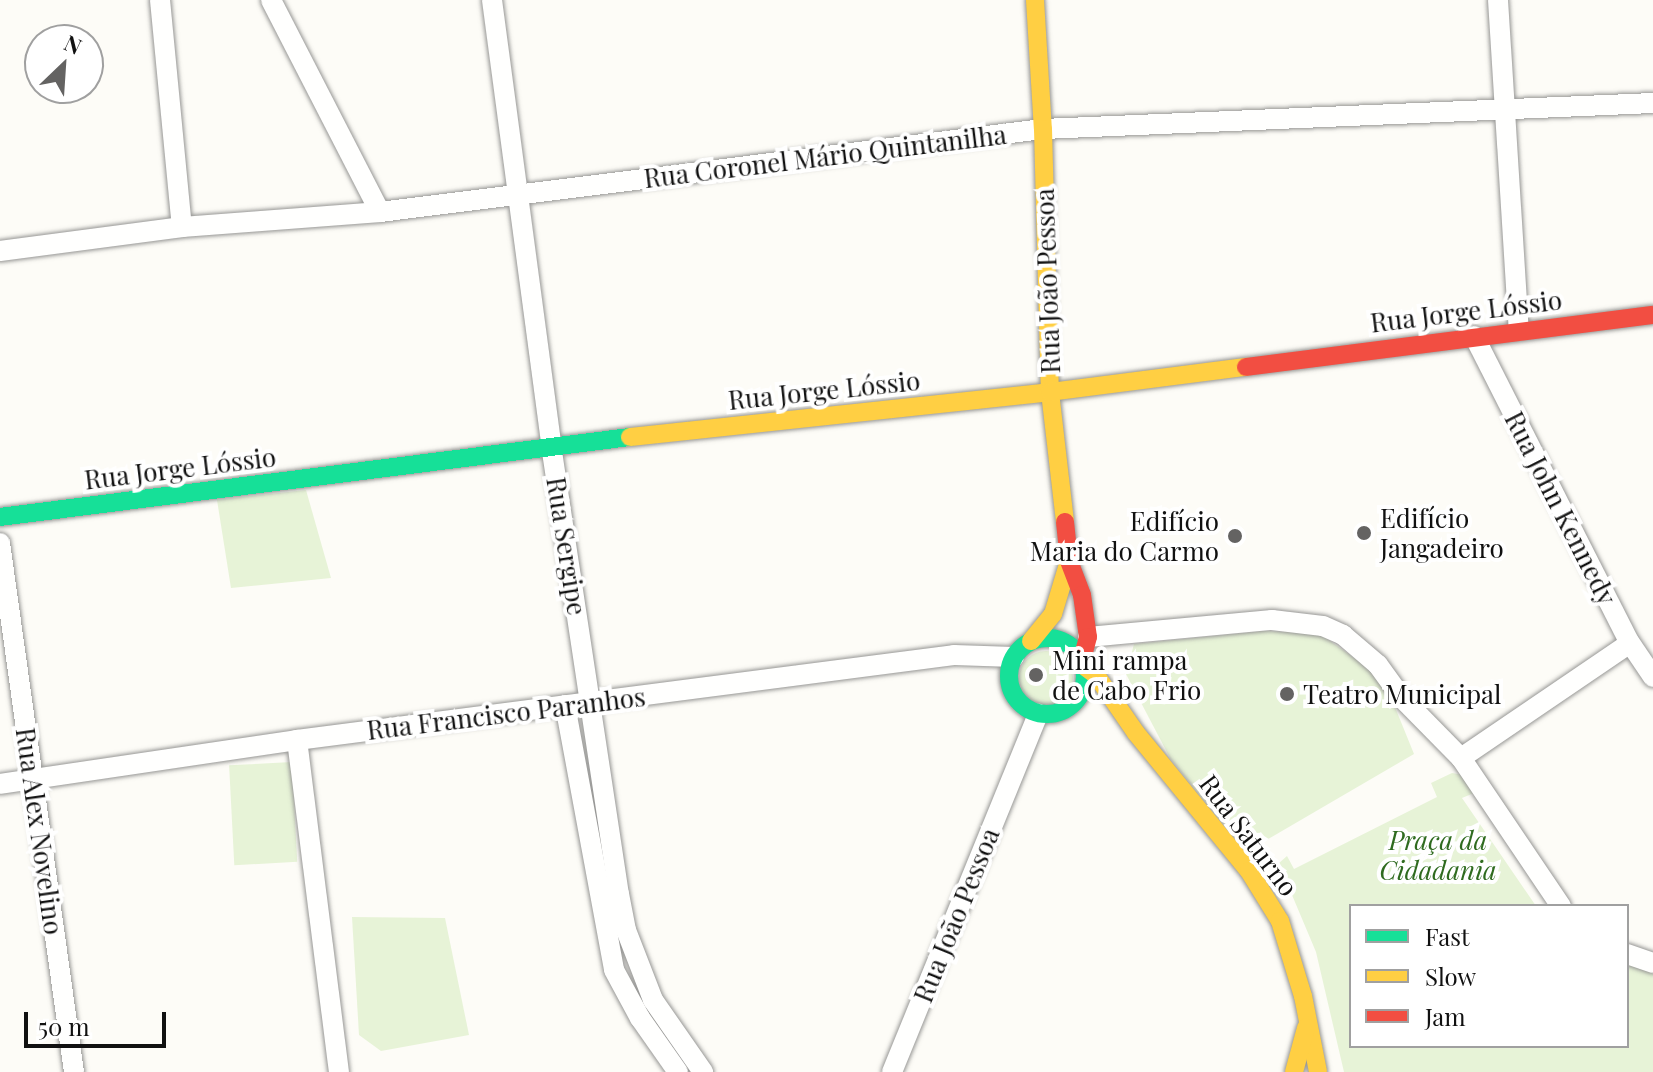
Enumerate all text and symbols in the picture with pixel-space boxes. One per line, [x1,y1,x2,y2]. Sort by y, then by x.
north arrow [24,24,104,104]
text: N [60,27,87,61]
street label: Rua Coronel Mário Quintanilha [642,118,1008,194]
street label: Rua João Pessoa [1028,188,1066,374]
street label: Rua Jorge Lóssio [1368,284,1564,338]
street label: Rua Jorge Lóssio [726,364,922,416]
street label: Rua John Kennedy [1499,406,1623,610]
street label: Rua Jorge Lóssio [82,441,278,495]
street label: Rua Sergipe [541,475,593,617]
place label: Edifício Jangadeiro [1380,502,1504,564]
place label: Edifício Maria do Carmo [1029,505,1219,566]
marker: Edifício Jangadeiro [1355,524,1373,542]
marker: Edifício Maria do Carmo [1226,527,1244,545]
place label: Mini rampa de Cabo Frio [1052,644,1201,706]
marker: Mini rampa de Cabo Frio [1027,666,1045,684]
place label: Teatro Municipal [1303,678,1501,710]
street label: Rua Francisco Paranhos [365,680,647,746]
marker: Teatro Municipal [1278,685,1296,703]
street label: Rua Alex Novelino [10,725,70,937]
street label: Rua Saturno [1193,768,1305,902]
street label: Rua João Pessoa [907,823,1005,1007]
park label: Praça da Cidadania [1379,824,1497,886]
legend [1349,904,1629,1048]
text: Fast [1425,920,1470,952]
text: Slow [1425,960,1476,992]
scale bar [28,996,170,1046]
text: Jam [1425,1000,1466,1032]
text: 50 m [38,1010,90,1042]

